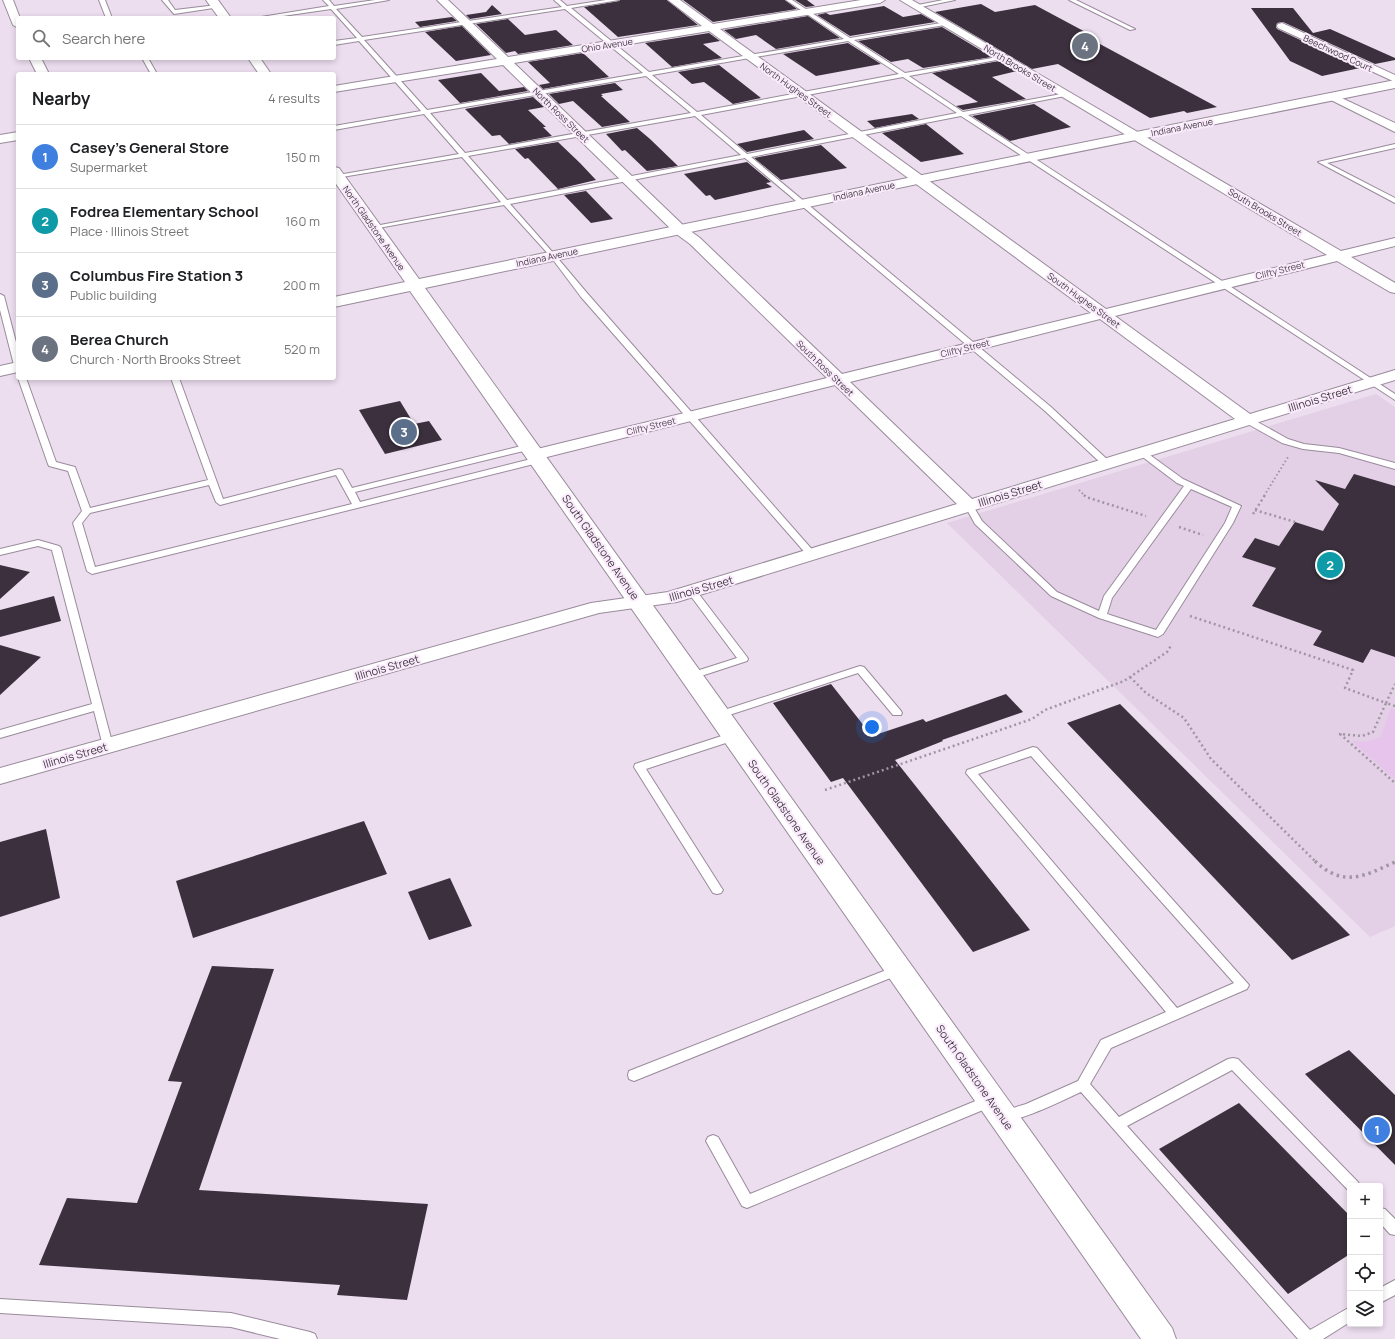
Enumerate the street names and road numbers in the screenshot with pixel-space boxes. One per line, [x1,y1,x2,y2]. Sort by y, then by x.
street label: Beechwood Court [1301,31,1375,75]
street label: Ohio Avenue [580,35,634,55]
street label: North Brooks Street [981,41,1059,95]
street label: North Hughes Street [757,59,835,121]
street label: North Ross Street [530,85,592,146]
street label: Indiana Avenue [1150,115,1214,139]
street label: Indiana Avenue [832,178,896,204]
street label: North Gladstone Avenue [340,183,408,273]
street label: South Brooks Street [1226,185,1305,239]
street label: Indiana Avenue [515,244,579,270]
street label: Clifty Street [1254,258,1306,282]
street label: South Hughes Street [1045,269,1123,331]
street label: Clifty Street [939,336,991,360]
street label: South Ross Street [793,337,857,399]
street label: Illinois Street [1286,381,1354,415]
street label: Clifty Street [625,414,677,438]
street label: Illinois Street [976,476,1044,510]
street label: South Gladstone Avenue [559,491,643,603]
street label: Illinois Street [667,572,735,604]
street label: Illinois Street [353,651,421,683]
street label: Illinois Street [41,739,109,771]
street label: South Gladstone Avenue [745,756,829,868]
street label: South Gladstone Avenue [933,1021,1017,1133]

